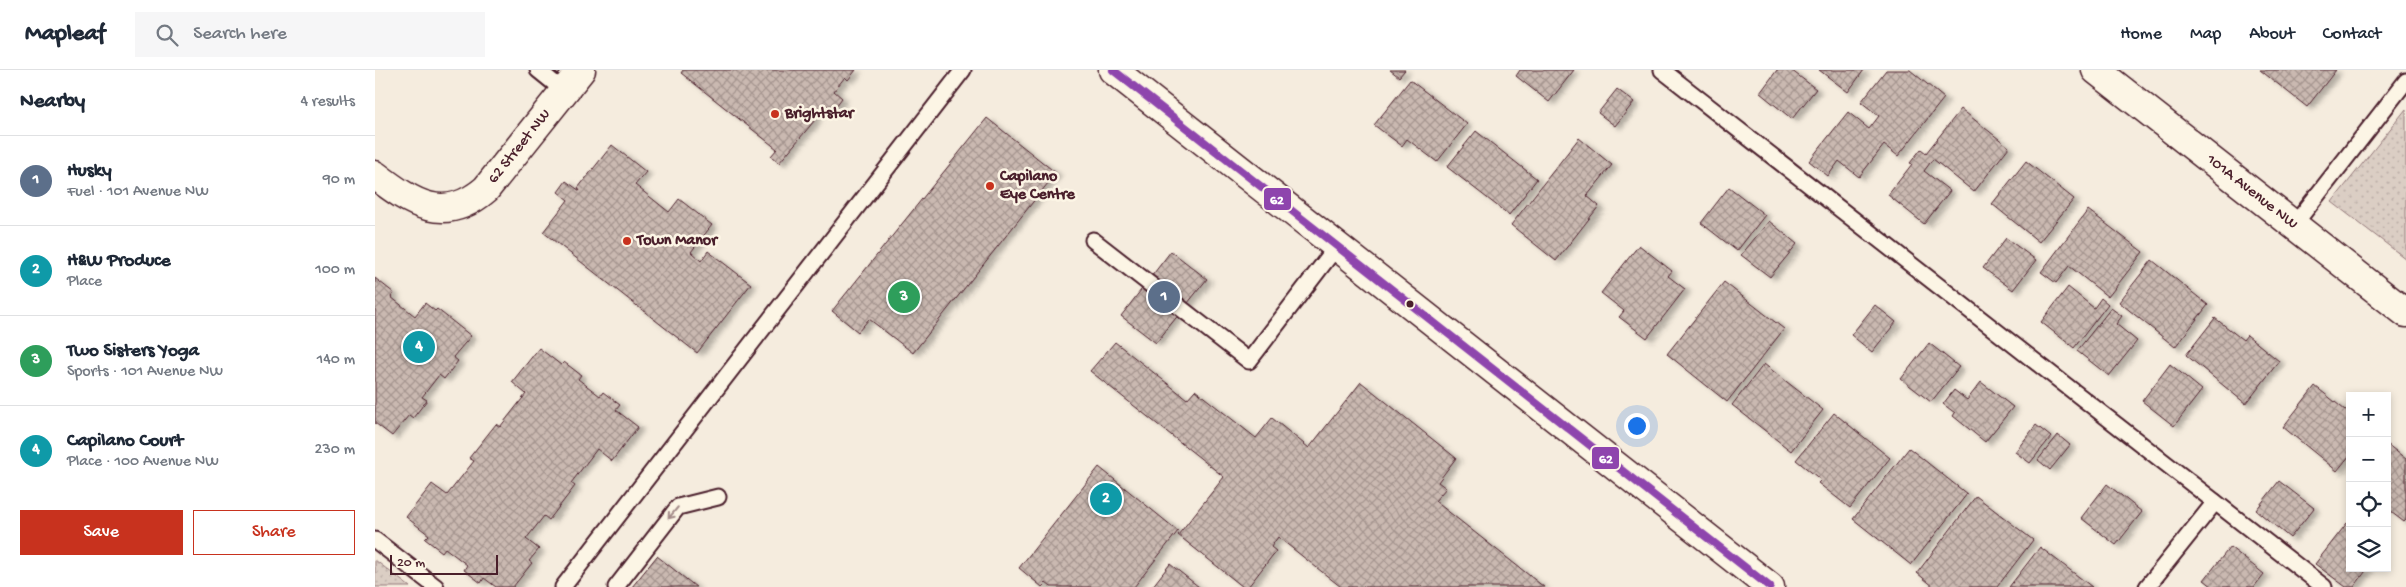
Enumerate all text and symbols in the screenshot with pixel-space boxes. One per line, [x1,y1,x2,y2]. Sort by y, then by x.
search box [135,12,485,57]
text: Mapleaf [25,20,105,49]
icon: search [153,21,181,49]
text: Search here [193,23,287,46]
text: Home [2120,24,2162,45]
text: Map [2190,24,2221,45]
text: About [2249,24,2295,45]
text: Contact [2323,24,2381,45]
text: Nearby [20,90,85,115]
text: 4 results [300,93,355,112]
street label: 62 Street NW [484,105,556,188]
place label: Brightstar [784,105,856,124]
marker: Brightstar [769,108,781,120]
street label: 101A Avenue NW [2201,150,2302,234]
text: Husky [67,160,112,183]
place label: Capilano Eye Centre [999,168,1076,205]
text: 1 [33,171,39,190]
text: 90 m [323,171,355,190]
marker: Capilano Eye Centre [984,180,996,192]
text: Fuel · 101 Avenue NW [67,183,209,202]
line badge: 62 [1263,187,1292,211]
text: 62 [1270,193,1284,210]
place label: Town Manor [635,232,719,251]
marker: Town Manor [621,235,633,247]
text: H&W Produce [67,250,171,273]
text: 2 [32,261,40,280]
text: 100 m [315,261,355,280]
text: Place [67,273,102,292]
pin: 3 [888,278,920,316]
pin: 1 [1148,278,1180,316]
unlabelled marker [1405,299,1415,309]
pin: 4 [403,328,435,366]
text: Two Sisters Yoga [67,340,199,363]
text: 3 [32,351,40,370]
text: 140 m [317,351,355,370]
text: Sports · 101 Avenue NW [67,363,223,382]
map controls [2346,392,2391,572]
button: + [2346,392,2391,437]
your location [1624,413,1650,439]
text: Capilano Court [67,430,183,453]
button: − [2346,437,2391,482]
text: 4 [32,441,40,460]
text: 230 m [315,441,355,460]
line badge: 62 [1591,446,1620,470]
text: 62 [1599,452,1613,469]
text: Place · 100 Avenue NW [67,453,219,472]
pin: 2 [1090,480,1122,518]
button: locate [2346,482,2391,527]
one-way arrow [668,506,679,519]
button: Save [20,510,183,555]
button: Share [193,510,355,555]
button: layers [2346,527,2391,572]
scale bar [390,552,497,575]
text: 20 m [397,555,425,572]

